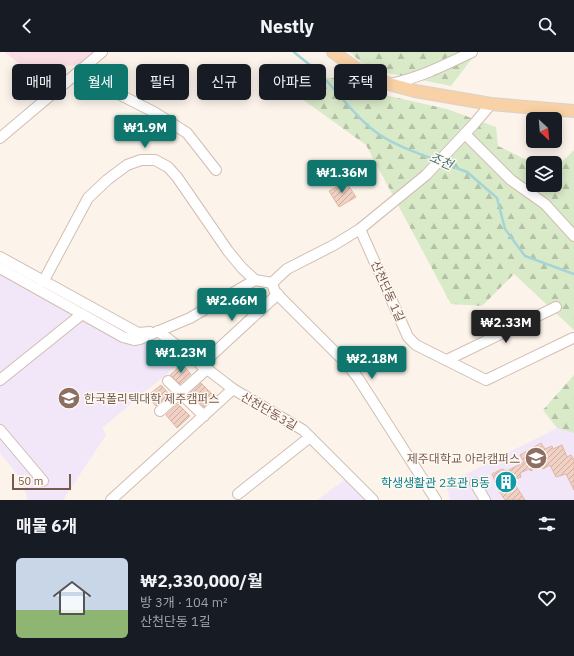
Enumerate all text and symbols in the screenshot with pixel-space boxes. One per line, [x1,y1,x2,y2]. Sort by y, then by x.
icon: back [16,15,38,37]
text: Nestly [260,15,314,38]
icon: search [536,15,558,37]
chip: 매매 [12,64,66,100]
chip: 월세 [74,64,128,100]
chip: 필터 [136,64,189,100]
chip: 신규 [197,64,251,100]
chip: 아파트 [259,64,326,100]
chip: 주택 [334,64,387,100]
north arrow [526,112,562,148]
map controls [526,112,562,192]
pin: ₩1.9M [117,115,173,149]
text: ₩1.9M [123,119,167,136]
water label: 조천 [427,149,456,174]
button: layers [526,156,562,192]
pin: ₩1.36M [309,160,375,194]
text: ₩1.36M [316,164,368,181]
street label: 산천단동 1길 [368,258,408,324]
pin: ₩2.66M [199,288,265,322]
text: ₩2.66M [206,292,258,309]
pin: ₩2.33M [473,310,539,344]
text: ₩2.33M [480,314,532,331]
pin: ₩1.23M [148,340,214,374]
text: ₩1.23M [155,344,207,361]
pin: ₩2.18M [339,346,405,380]
text: ₩2.18M [346,350,398,367]
school or university icon: 한국폴리텍대학 제주캠퍼스 [56,385,82,411]
street label: 산천단동3길 [238,389,300,433]
place label: 한국폴리텍대학 제주캠퍼스 [84,391,219,406]
school or university icon: 제주대학교 아라캠퍼스 [523,445,549,471]
place label: 제주대학교 아라캠퍼스 [407,451,520,466]
building icon: 학생생활관 2호관 B동 [493,469,519,495]
scale bar [12,472,71,491]
text: 50 m [18,474,43,488]
place label: 학생생활관 2호관 B동 [381,475,490,490]
icon: filters [536,513,558,535]
text: 매물 6개 [16,515,77,537]
text: ₩2,330,000/월 [140,570,263,592]
icon: home [48,574,96,622]
icon: heart [536,587,558,609]
text: 방 3개 · 104 m² [140,594,227,611]
text: 산천단동 1길 [140,613,211,630]

